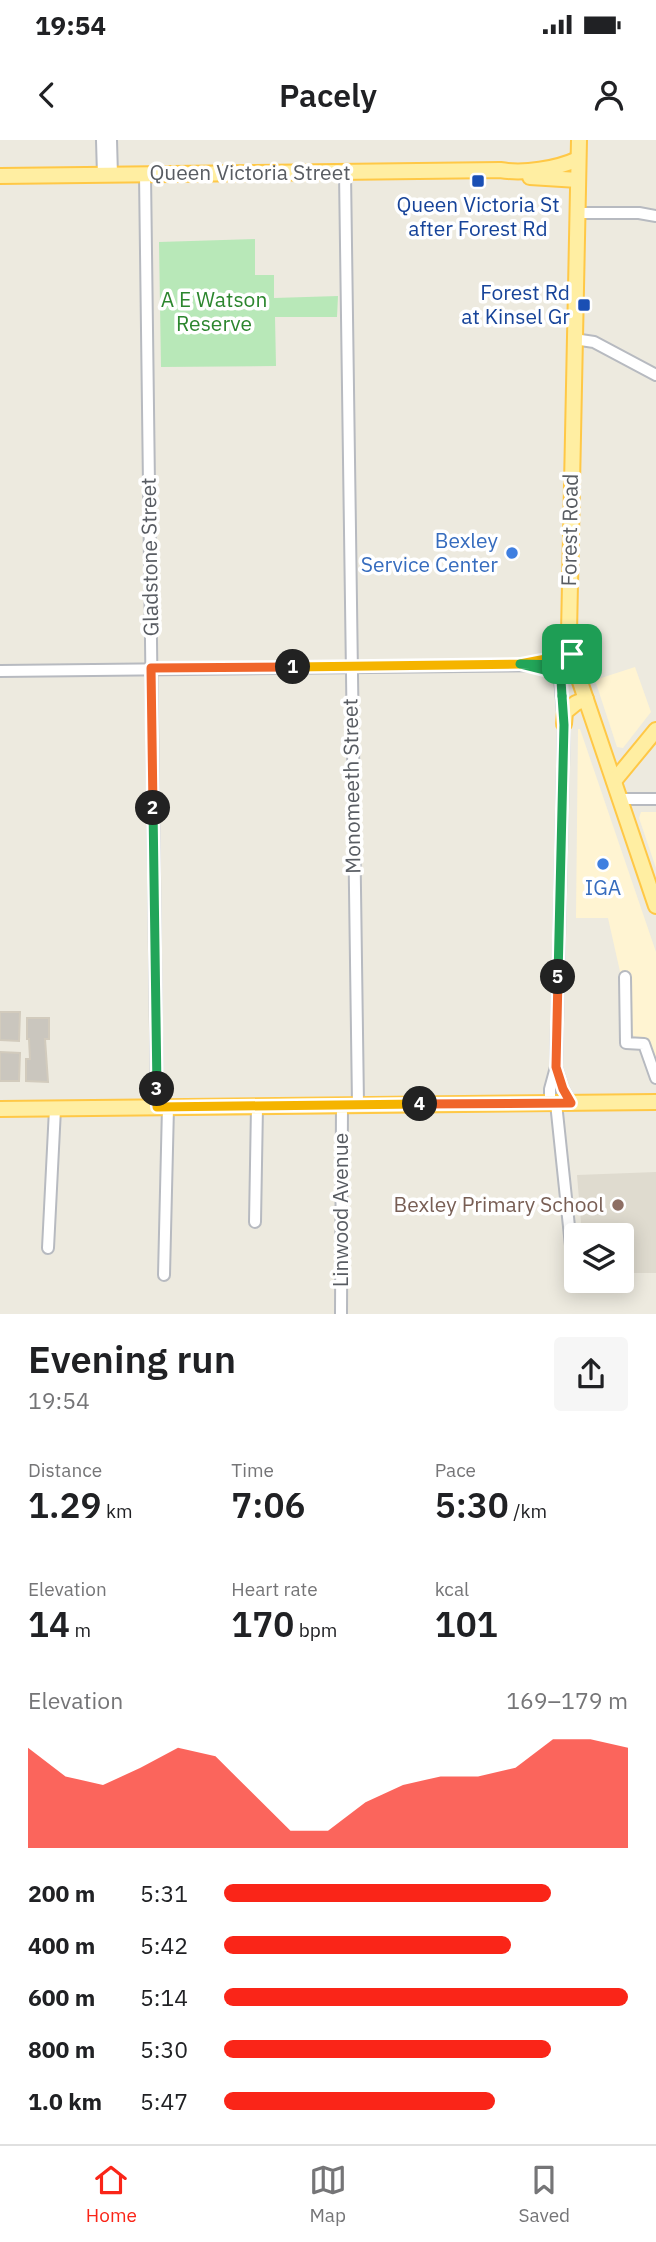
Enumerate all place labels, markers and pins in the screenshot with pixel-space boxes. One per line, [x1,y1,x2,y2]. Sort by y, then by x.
marker: Queen Victoria St after Forest Rd [470,173,486,189]
place label: Queen Victoria St after Forest Rd [396,190,560,242]
place label: Forest Rd at Kinsel Gr [461,278,570,330]
marker: Forest Rd at Kinsel Gr [576,297,592,313]
place label: Bexley Service Center [361,526,499,578]
marker: Bexley Service Center [504,545,520,561]
pin [542,624,602,684]
pin: 1 [276,650,310,684]
pin: 2 [136,790,170,826]
marker: IGA [595,856,611,872]
place label: IGA [585,873,621,901]
pin: 5 [540,960,576,994]
pin: 3 [140,1072,174,1107]
pin: 4 [402,1086,438,1122]
place label: Bexley Primary School [393,1190,604,1218]
marker: Bexley Primary School [610,1197,626,1213]

